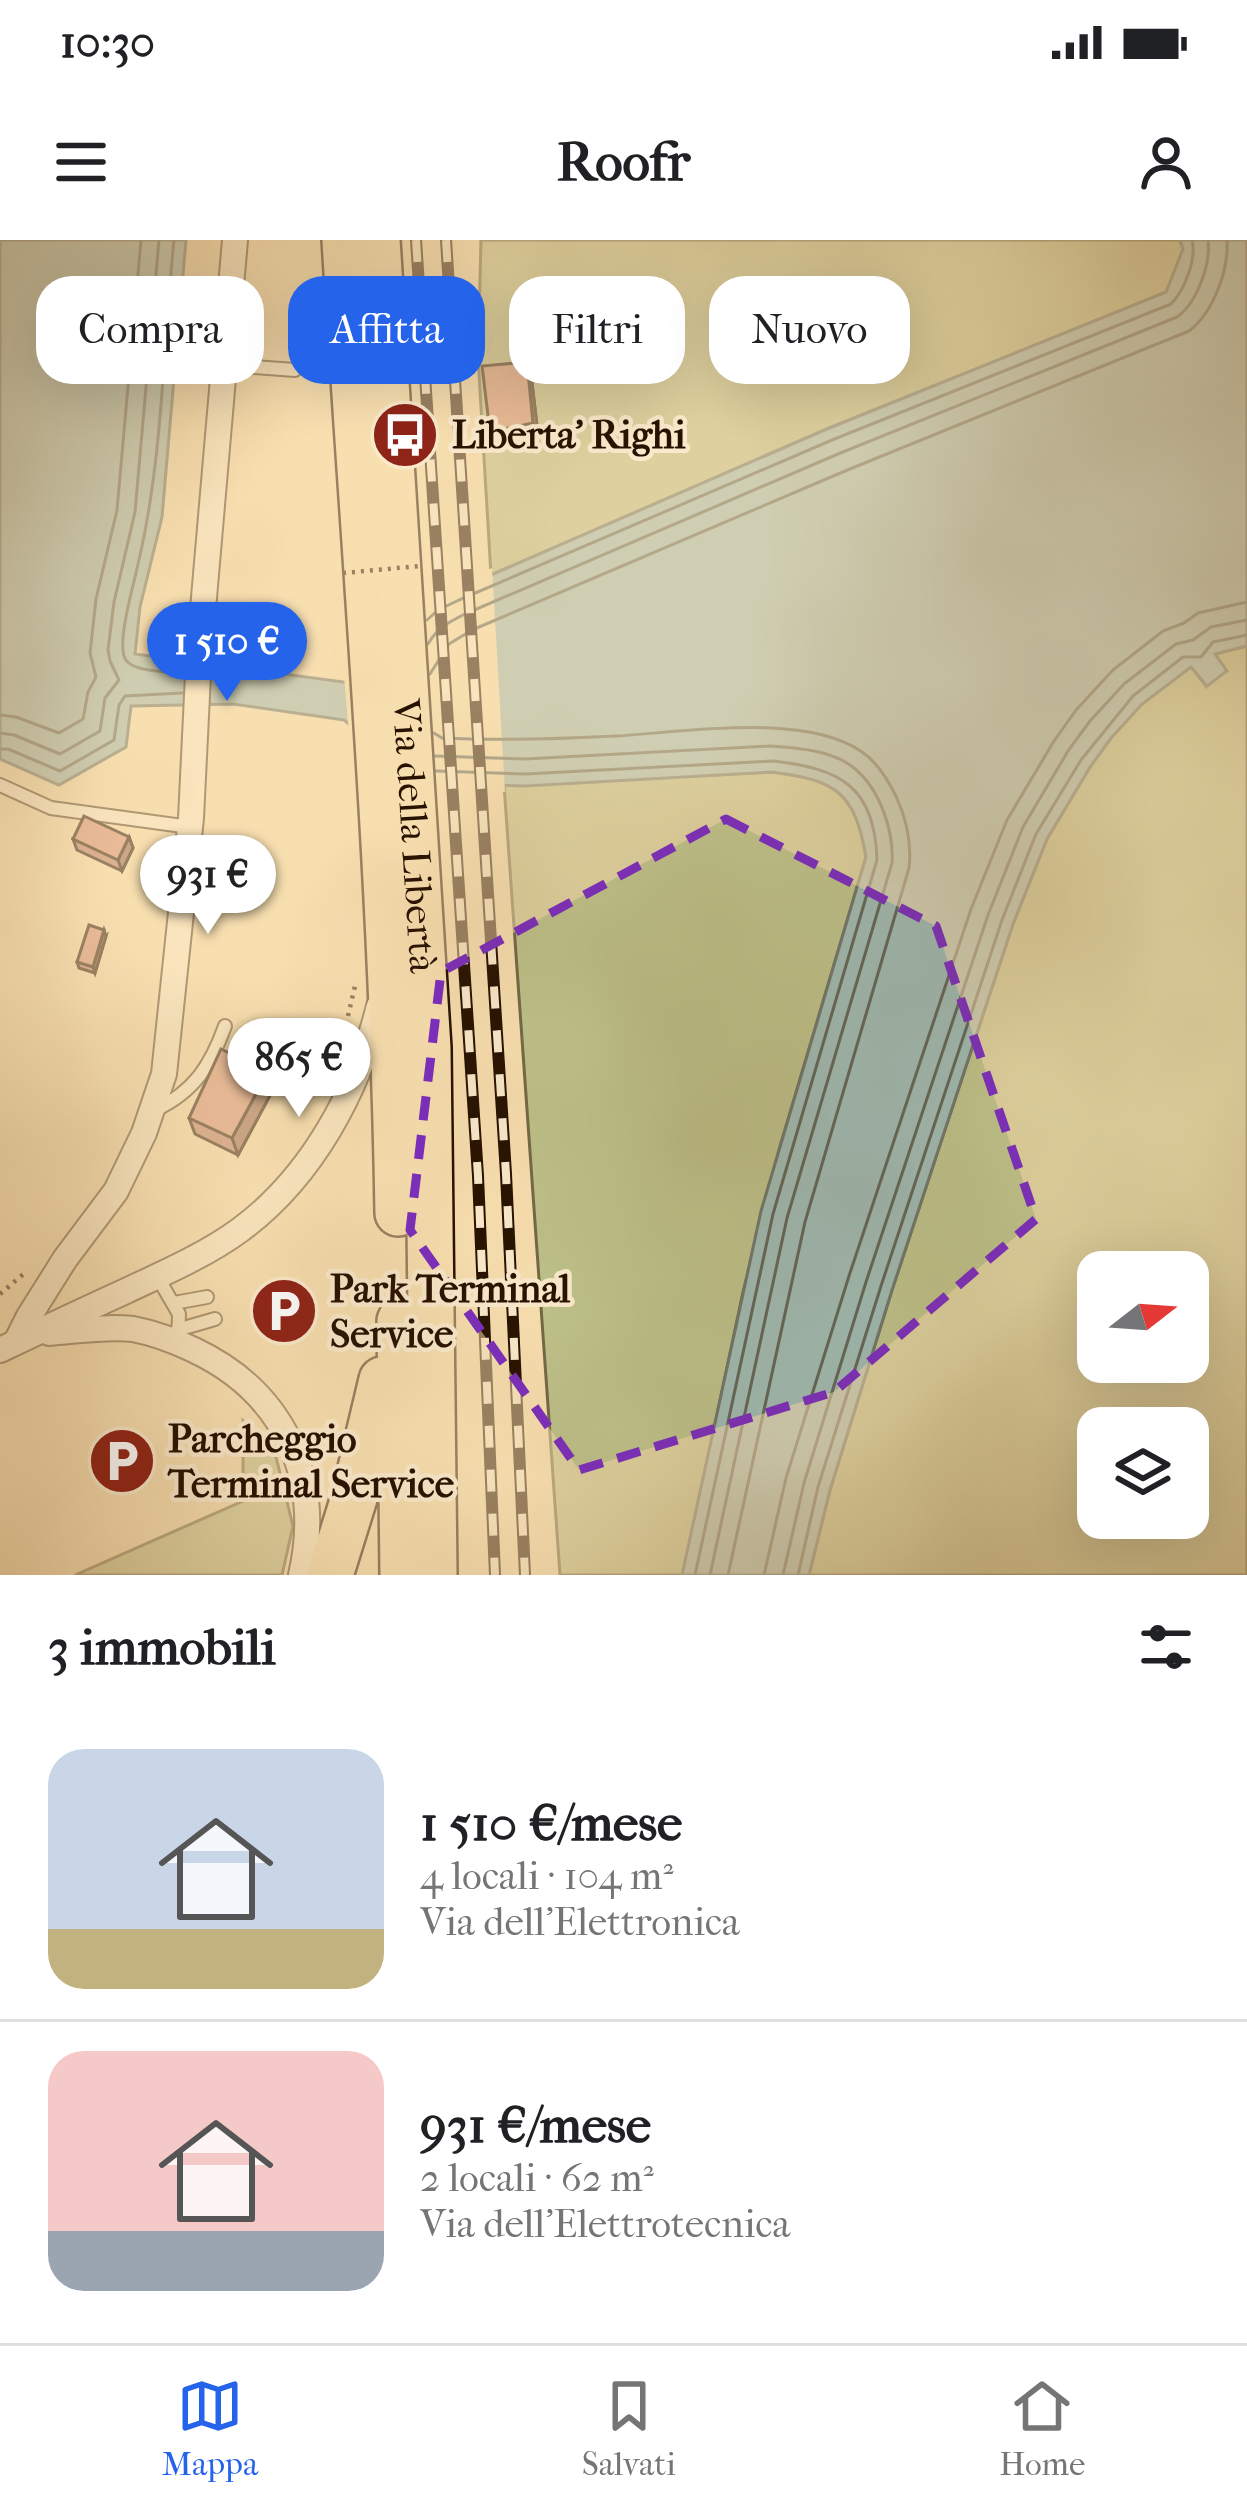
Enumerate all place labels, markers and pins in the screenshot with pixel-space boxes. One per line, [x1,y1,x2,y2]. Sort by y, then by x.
bus stop icon: Liberta' Righi [370,400,440,470]
place label: Liberta' Righi [452,412,686,458]
pin: 1 510 € [116,602,338,704]
pin: 931 € [124,835,292,937]
pin: 865 € [215,1018,383,1120]
place label: Park Terminal Service [330,1266,570,1357]
parking icon: Park Terminal Service [249,1276,319,1346]
place label: Parcheggio Terminal Service [167,1416,454,1507]
parking icon: Parcheggio Terminal Service [87,1426,157,1496]

